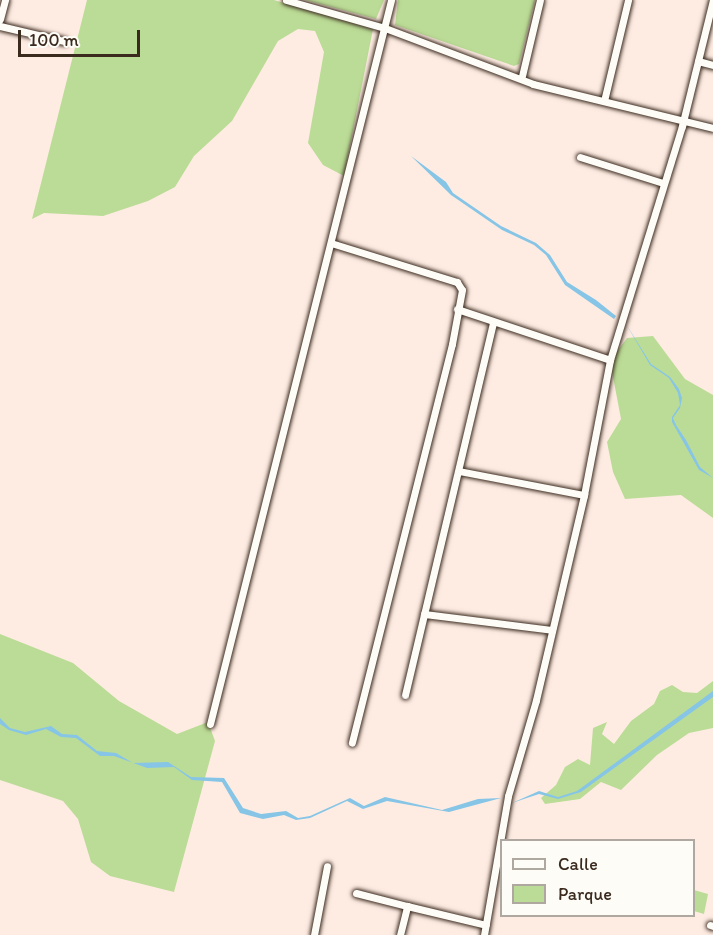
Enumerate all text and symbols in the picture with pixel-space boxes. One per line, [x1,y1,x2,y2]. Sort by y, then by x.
scale bar [21,18,142,56]
text: 100 m [29,29,79,51]
legend [500,839,695,917]
text: Calle [558,853,598,875]
text: Parque [558,883,612,905]

